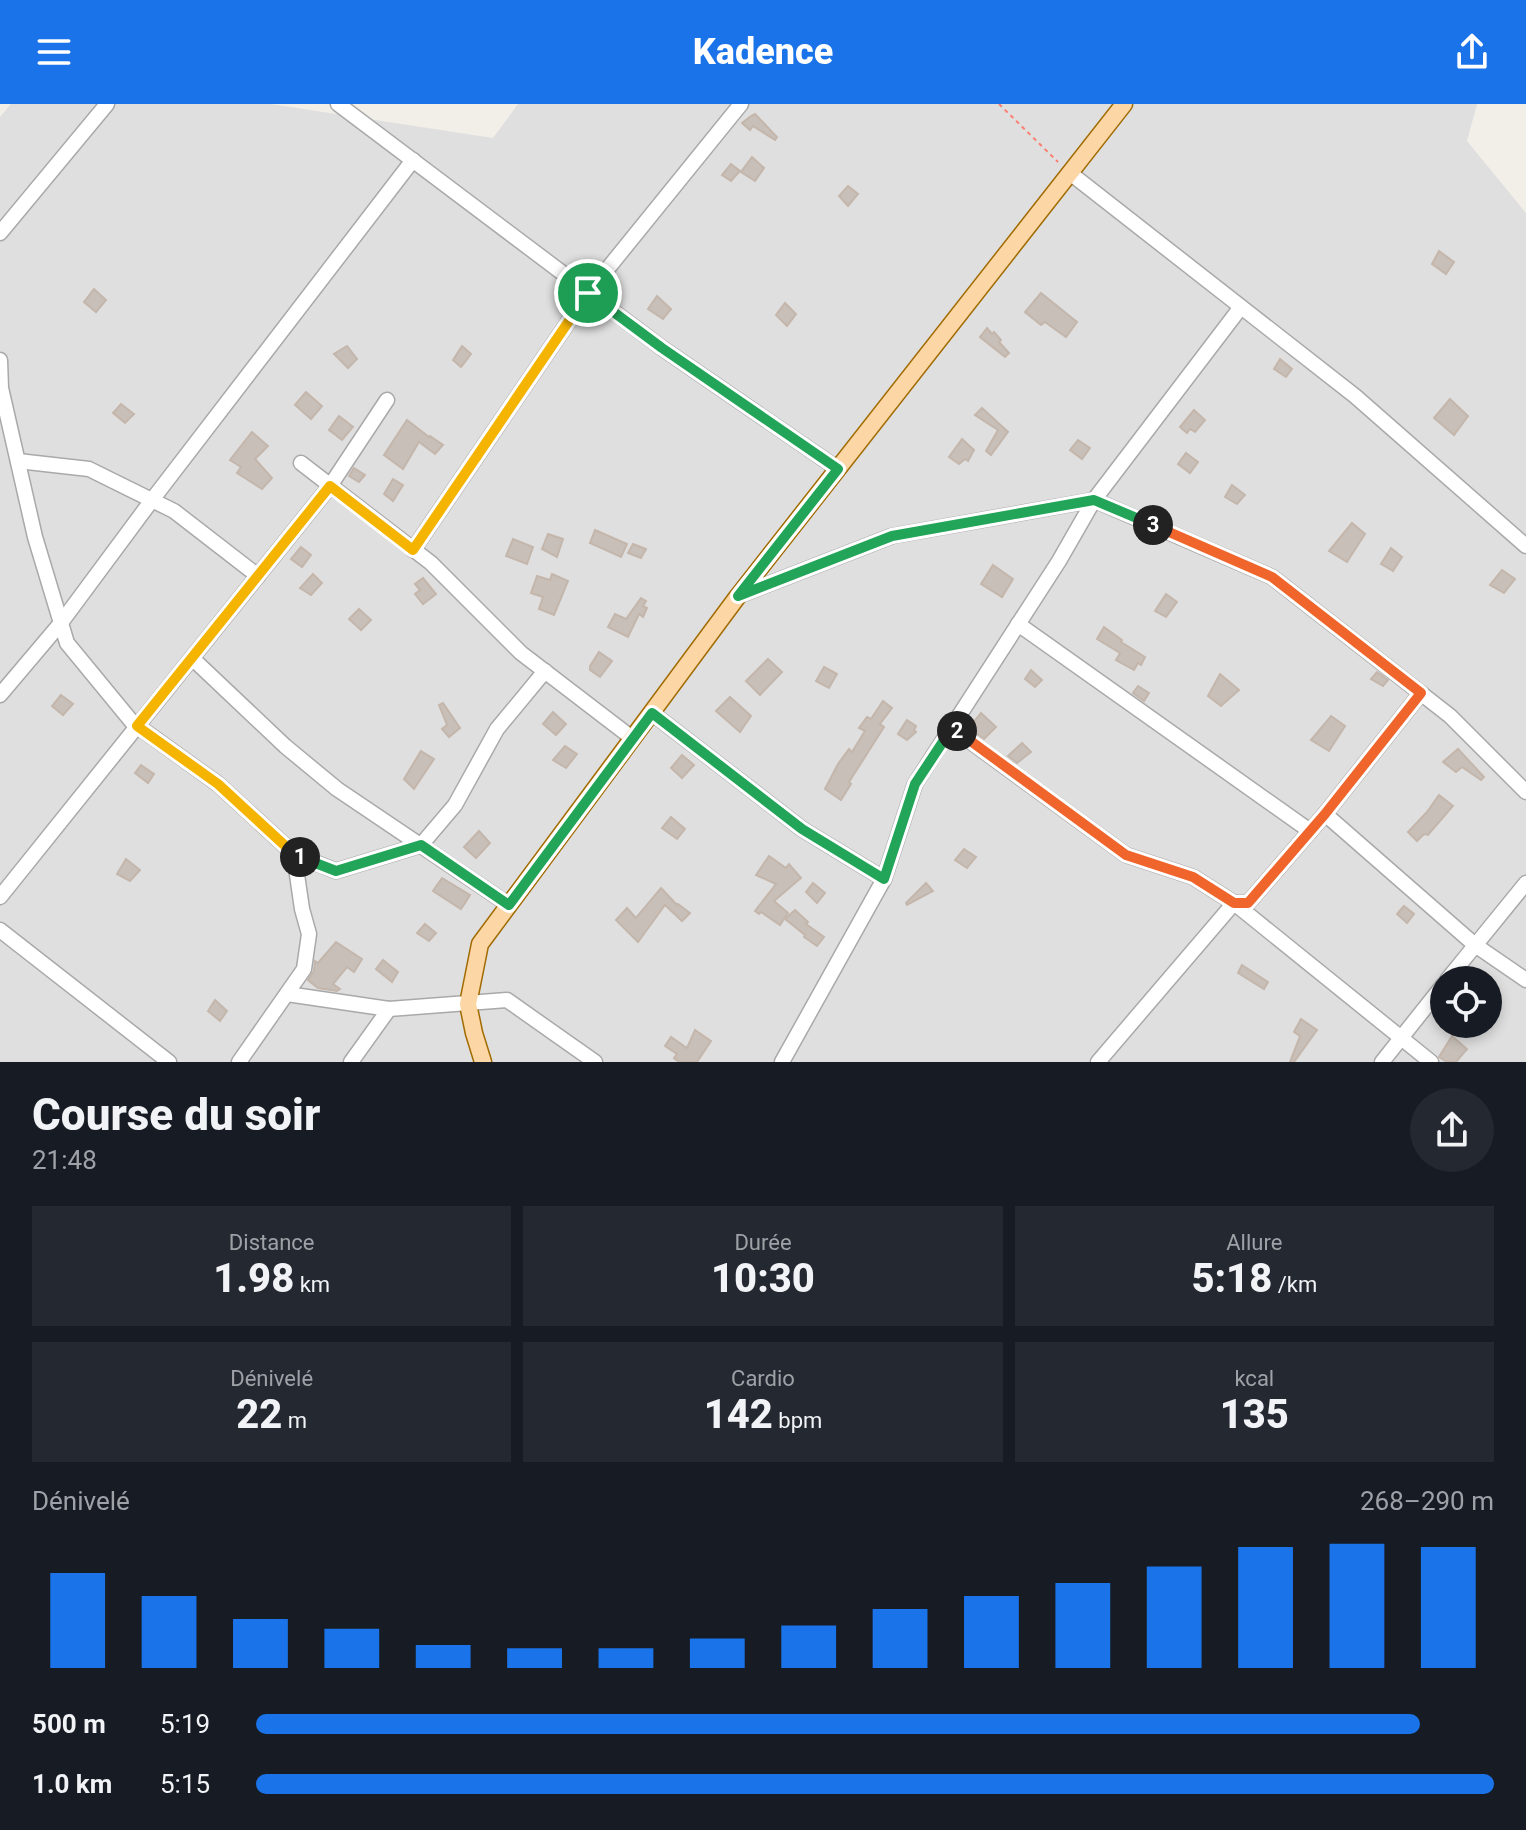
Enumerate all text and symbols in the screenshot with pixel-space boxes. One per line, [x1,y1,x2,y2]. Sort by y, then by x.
icon: menu [32,30,76,74]
icon: share [1450,30,1494,74]
text: Kadence [693,31,833,73]
pin [554,259,622,327]
icon: arrive [566,271,610,315]
pin: 3 [1133,505,1173,545]
text: 3 [1147,512,1159,537]
pin: 2 [937,711,977,751]
text: 2 [951,718,963,743]
pin: 1 [280,837,320,877]
text: 1 [294,844,306,869]
map controls [1430,966,1502,1038]
button: locate [1430,966,1502,1038]
button: share [1410,1088,1494,1172]
text: Course du soir [32,1089,320,1141]
text: 21:48 [32,1145,97,1175]
text: Distance [229,1230,314,1255]
text: Durée [734,1230,792,1255]
text: Allure [1226,1230,1282,1255]
text: 1.98 [213,1255,294,1302]
text: 10:30 [711,1255,815,1302]
text: 5:18 [1191,1255,1272,1302]
text: km [294,1272,330,1297]
text: /km [1272,1272,1317,1297]
text: Dénivelé [230,1366,313,1391]
text: Cardio [731,1366,795,1391]
text: kcal [1234,1366,1274,1391]
text: 22 [236,1391,282,1438]
text: 142 [704,1391,773,1438]
text: 135 [1220,1391,1289,1438]
text: m [282,1408,307,1433]
text: bpm [773,1408,822,1433]
text: Dénivelé [32,1486,130,1516]
text: 268–290 m [1360,1486,1494,1516]
text: 500 m [32,1709,106,1739]
text: 5:19 [160,1709,210,1739]
text: 1.0 km [32,1769,112,1799]
text: 5:15 [160,1769,210,1799]

